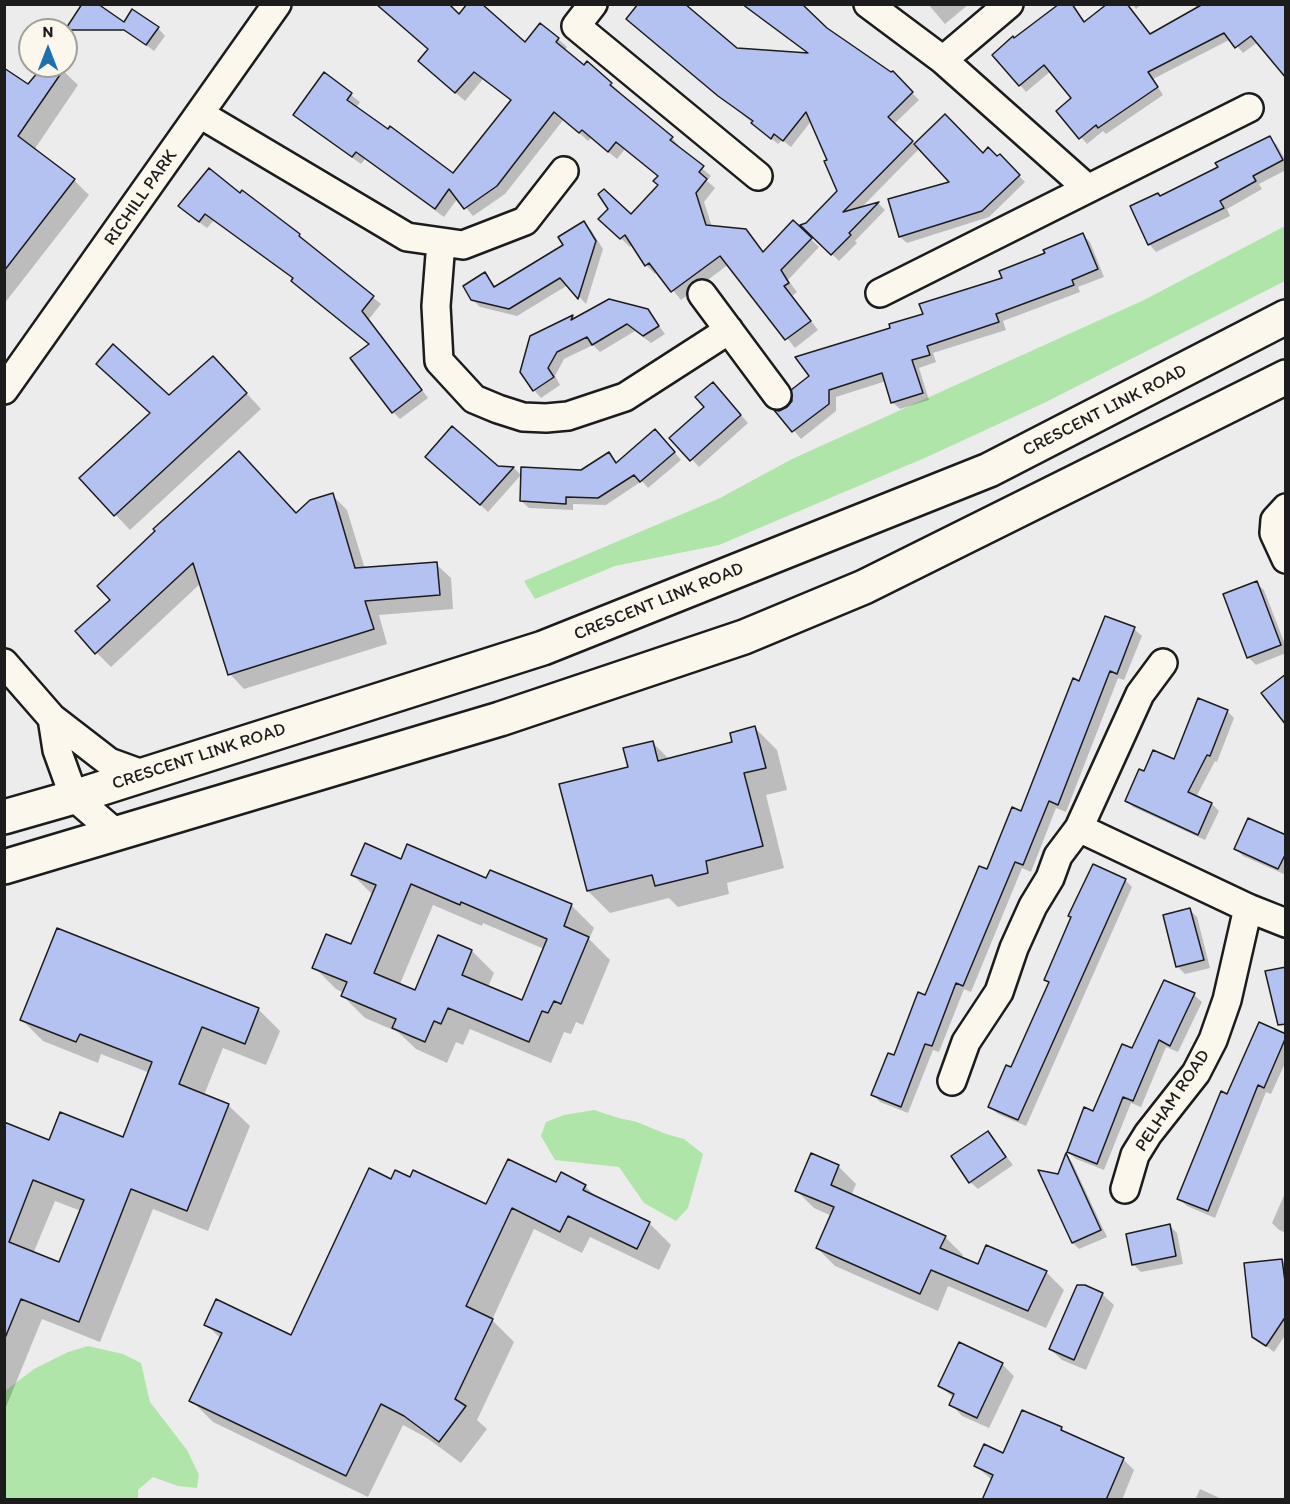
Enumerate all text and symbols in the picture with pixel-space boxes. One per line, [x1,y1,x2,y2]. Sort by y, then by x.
north arrow [18,18,78,78]
text: N [43,22,53,41]
street label: RICHILL PARK [100,146,182,250]
street label: CRESCENT LINK ROAD [1019,360,1191,462]
street label: CRESCENT LINK ROAD [571,558,747,646]
street label: CRESCENT LINK ROAD [110,719,288,795]
street label: PELHAM ROAD [1131,1046,1215,1156]

